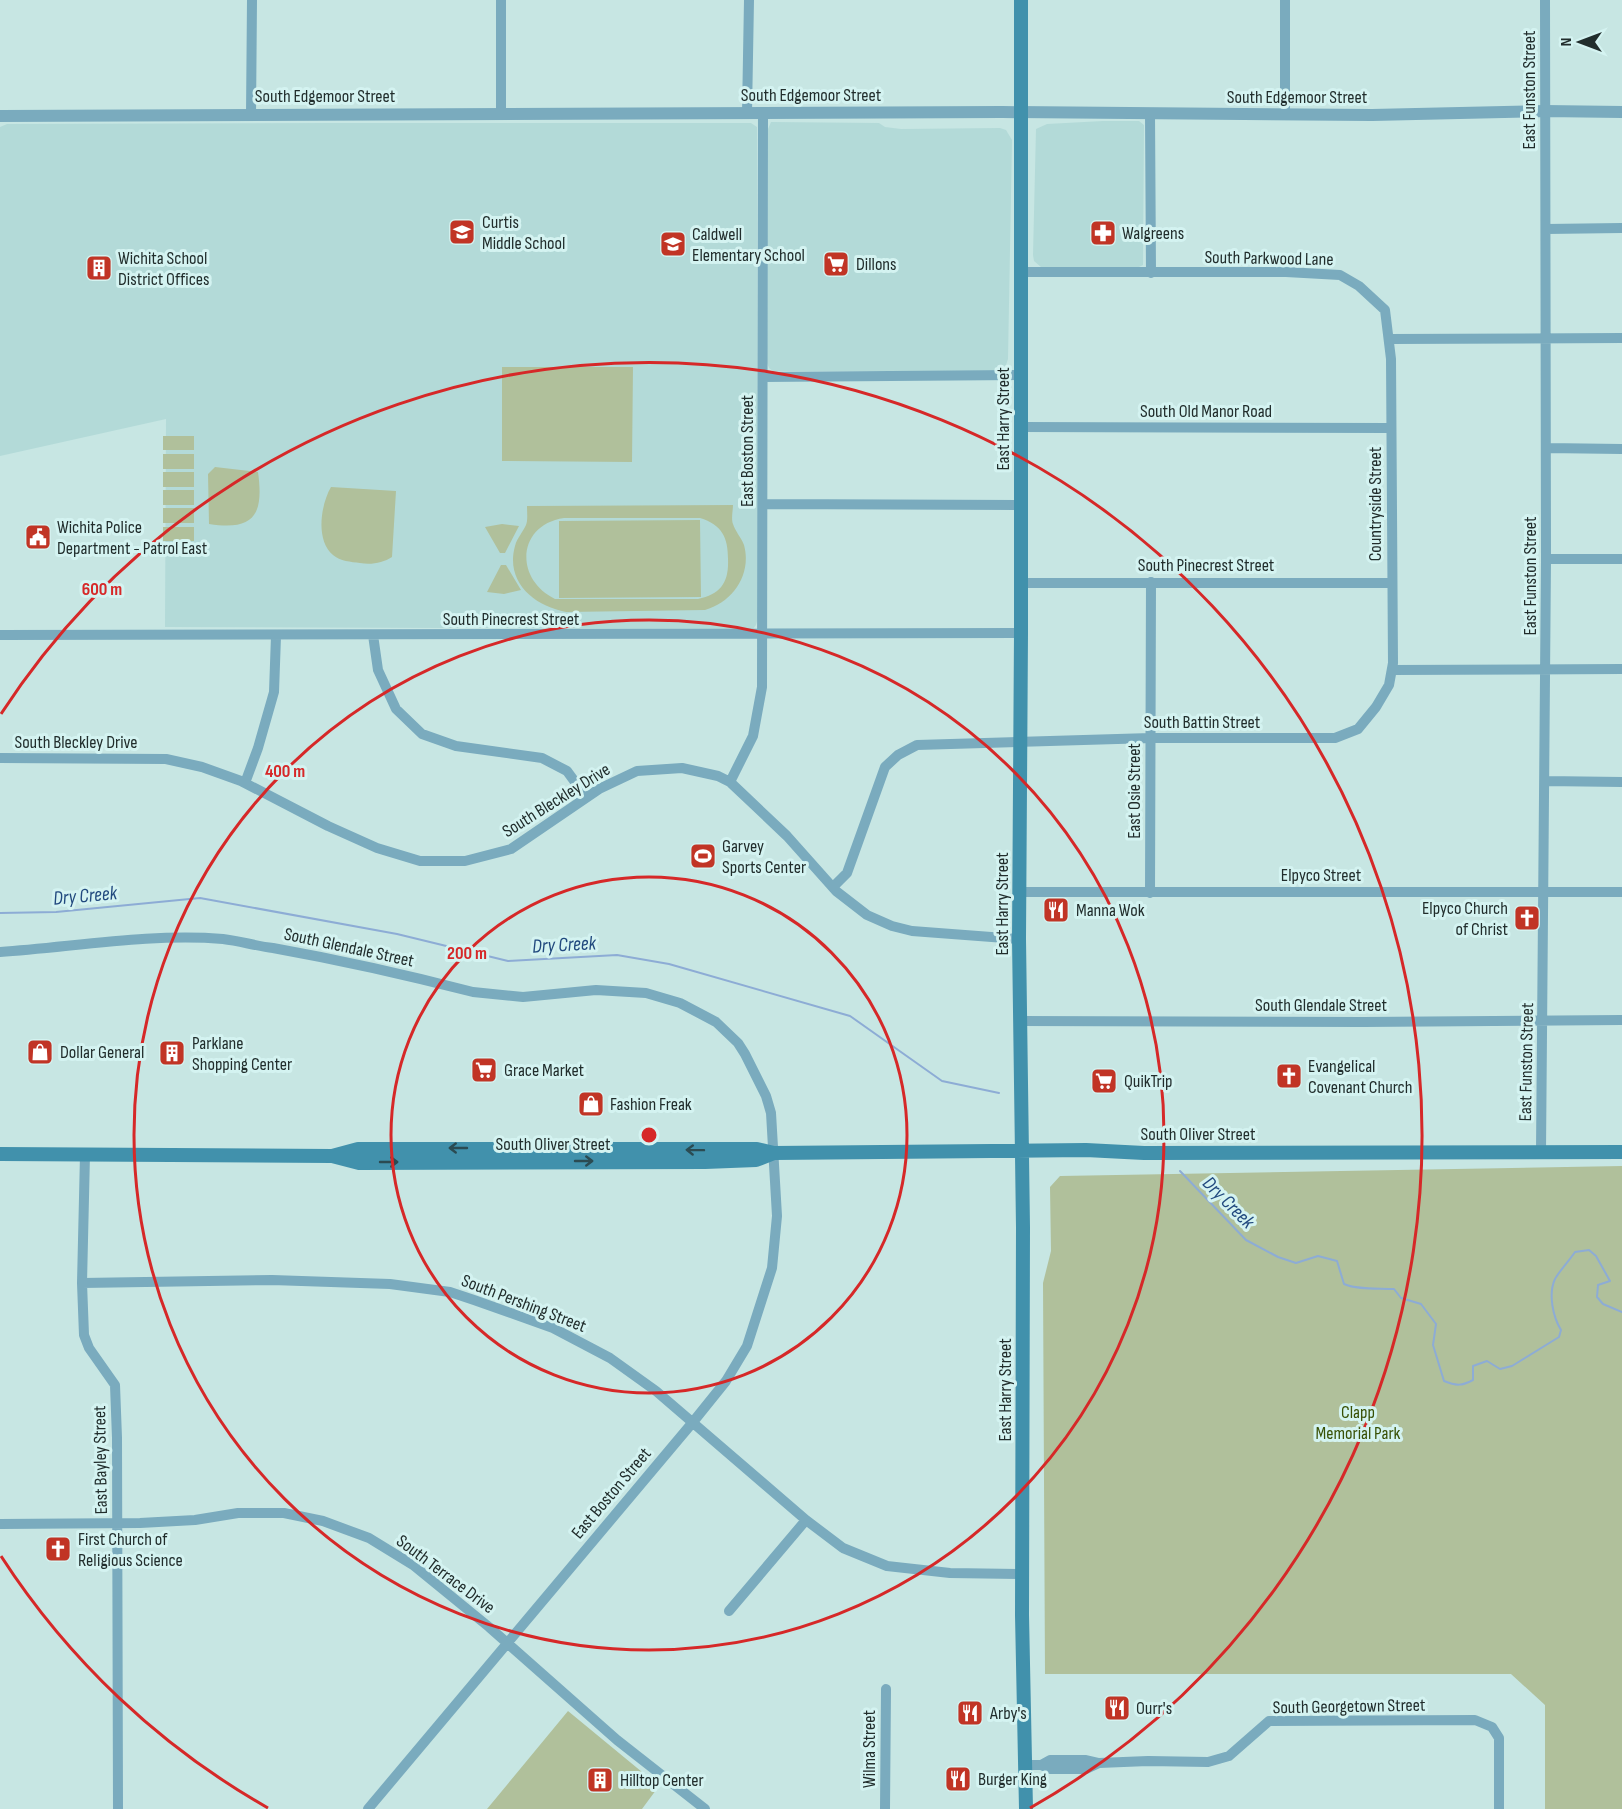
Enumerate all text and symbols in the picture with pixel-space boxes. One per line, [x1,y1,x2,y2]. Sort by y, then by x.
north arrow [1550,12,1610,72]
street label: East Funston Street [1519,30,1540,149]
text: N [1557,38,1576,46]
street label: South Edgemoor Street [741,85,882,106]
street label: South Edgemoor Street [255,86,396,107]
street label: South Edgemoor Street [1227,87,1368,108]
place label: Curtis Middle School [482,212,565,254]
school or university icon: Curtis Middle School [447,217,477,247]
pharmacy icon: Walgreens [1088,218,1118,248]
place label: Walgreens [1122,223,1184,244]
place label: Caldwell Elementary School [692,224,805,266]
school or university icon: Caldwell Elementary School [658,229,688,259]
street label: South Parkwood Lane [1204,247,1334,270]
place label: Wichita School District Offices [118,248,209,290]
supermarket icon: Dillons [821,249,851,279]
building icon: Wichita School District Offices [84,253,114,283]
place label: Dillons [856,254,897,275]
street label: East Harry Street [993,367,1014,471]
street label: East Boston Street [737,394,758,507]
street label: South Old Manor Road [1140,401,1272,422]
street label: Countryside Street [1365,446,1386,561]
street label: East Funston Street [1520,516,1541,635]
place label: Wichita Police Department - Patrol East [57,517,208,559]
public building icon: Wichita Police Department - Patrol East [23,522,53,552]
street label: South Pinecrest Street [1138,555,1275,576]
text: 600 m [82,579,122,600]
street label: South Pinecrest Street [443,609,580,630]
street label: South Battin Street [1144,712,1261,733]
street label: South Bleckley Drive [14,732,138,753]
street label: East Osie Street [1124,743,1145,839]
street label: South Bleckley Drive [498,759,614,842]
text: 400 m [265,761,305,782]
place label: Garvey Sports Center [722,836,806,878]
sports icon: Garvey Sports Center [688,841,718,871]
street label: East Harry Street [992,852,1013,956]
street label: Elpyco Street [1281,865,1362,886]
water label: Dry Creek [52,881,119,911]
restaurant icon: Manna Wok [1041,895,1071,925]
place label: Elpyco Church of Christ [1422,898,1508,940]
place label: Manna Wok [1076,900,1145,921]
church icon: Elpyco Church of Christ [1512,903,1542,933]
street label: South Glendale Street [282,924,416,972]
water label: Dry Creek [531,931,597,959]
text: 200 m [447,943,487,964]
street label: South Glendale Street [1255,995,1387,1016]
street label: East Funston Street [1515,1002,1538,1122]
place label: Parklane Shopping Center [192,1033,292,1075]
shop icon: Dollar General [25,1037,55,1067]
building icon: Parklane Shopping Center [157,1038,187,1068]
place label: Dollar General [60,1042,144,1063]
supermarket icon: Grace Market [469,1055,499,1085]
place label: Evangelical Covenant Church [1308,1056,1413,1098]
place label: Grace Market [504,1060,585,1081]
church icon: Evangelical Covenant Church [1274,1061,1304,1091]
supermarket icon: QuikTrip [1089,1066,1119,1096]
place label: QuikTrip [1124,1071,1173,1092]
shop icon: Fashion Freak [576,1089,606,1119]
place label: Fashion Freak [610,1094,692,1115]
street label: South Oliver Street [1141,1124,1256,1145]
centre of rings [639,1125,659,1145]
street label: South Oliver Street [496,1134,611,1155]
one-way arrow [449,1142,469,1154]
one-way arrow [686,1144,706,1156]
one-way arrow [574,1155,594,1167]
one-way arrow [379,1156,399,1168]
water label: Dry Creek [1197,1172,1260,1234]
street label: South Pershing Street [459,1270,590,1337]
street label: East Harry Street [995,1338,1016,1442]
park label: Clapp Memorial Park [1316,1402,1401,1444]
street label: East Bayley Street [89,1405,112,1515]
street label: East Boston Street [567,1443,656,1543]
place label: First Church of Religious Science [78,1529,183,1571]
street label: South Terrace Drive [392,1531,499,1618]
church icon: First Church of Religious Science [43,1534,73,1564]
restaurant icon: Ourr's [1102,1693,1132,1723]
street label: South Georgetown Street [1272,1695,1426,1718]
restaurant icon: Arby's [955,1698,985,1728]
place label: Ourr's [1136,1698,1172,1719]
place label: Arby's [989,1703,1027,1724]
street label: Wilma Street [859,1710,880,1788]
restaurant icon: Burger King [943,1764,973,1794]
building icon: Hilltop Center [585,1765,615,1795]
place label: Burger King [978,1769,1047,1790]
place label: Hilltop Center [620,1770,704,1791]

